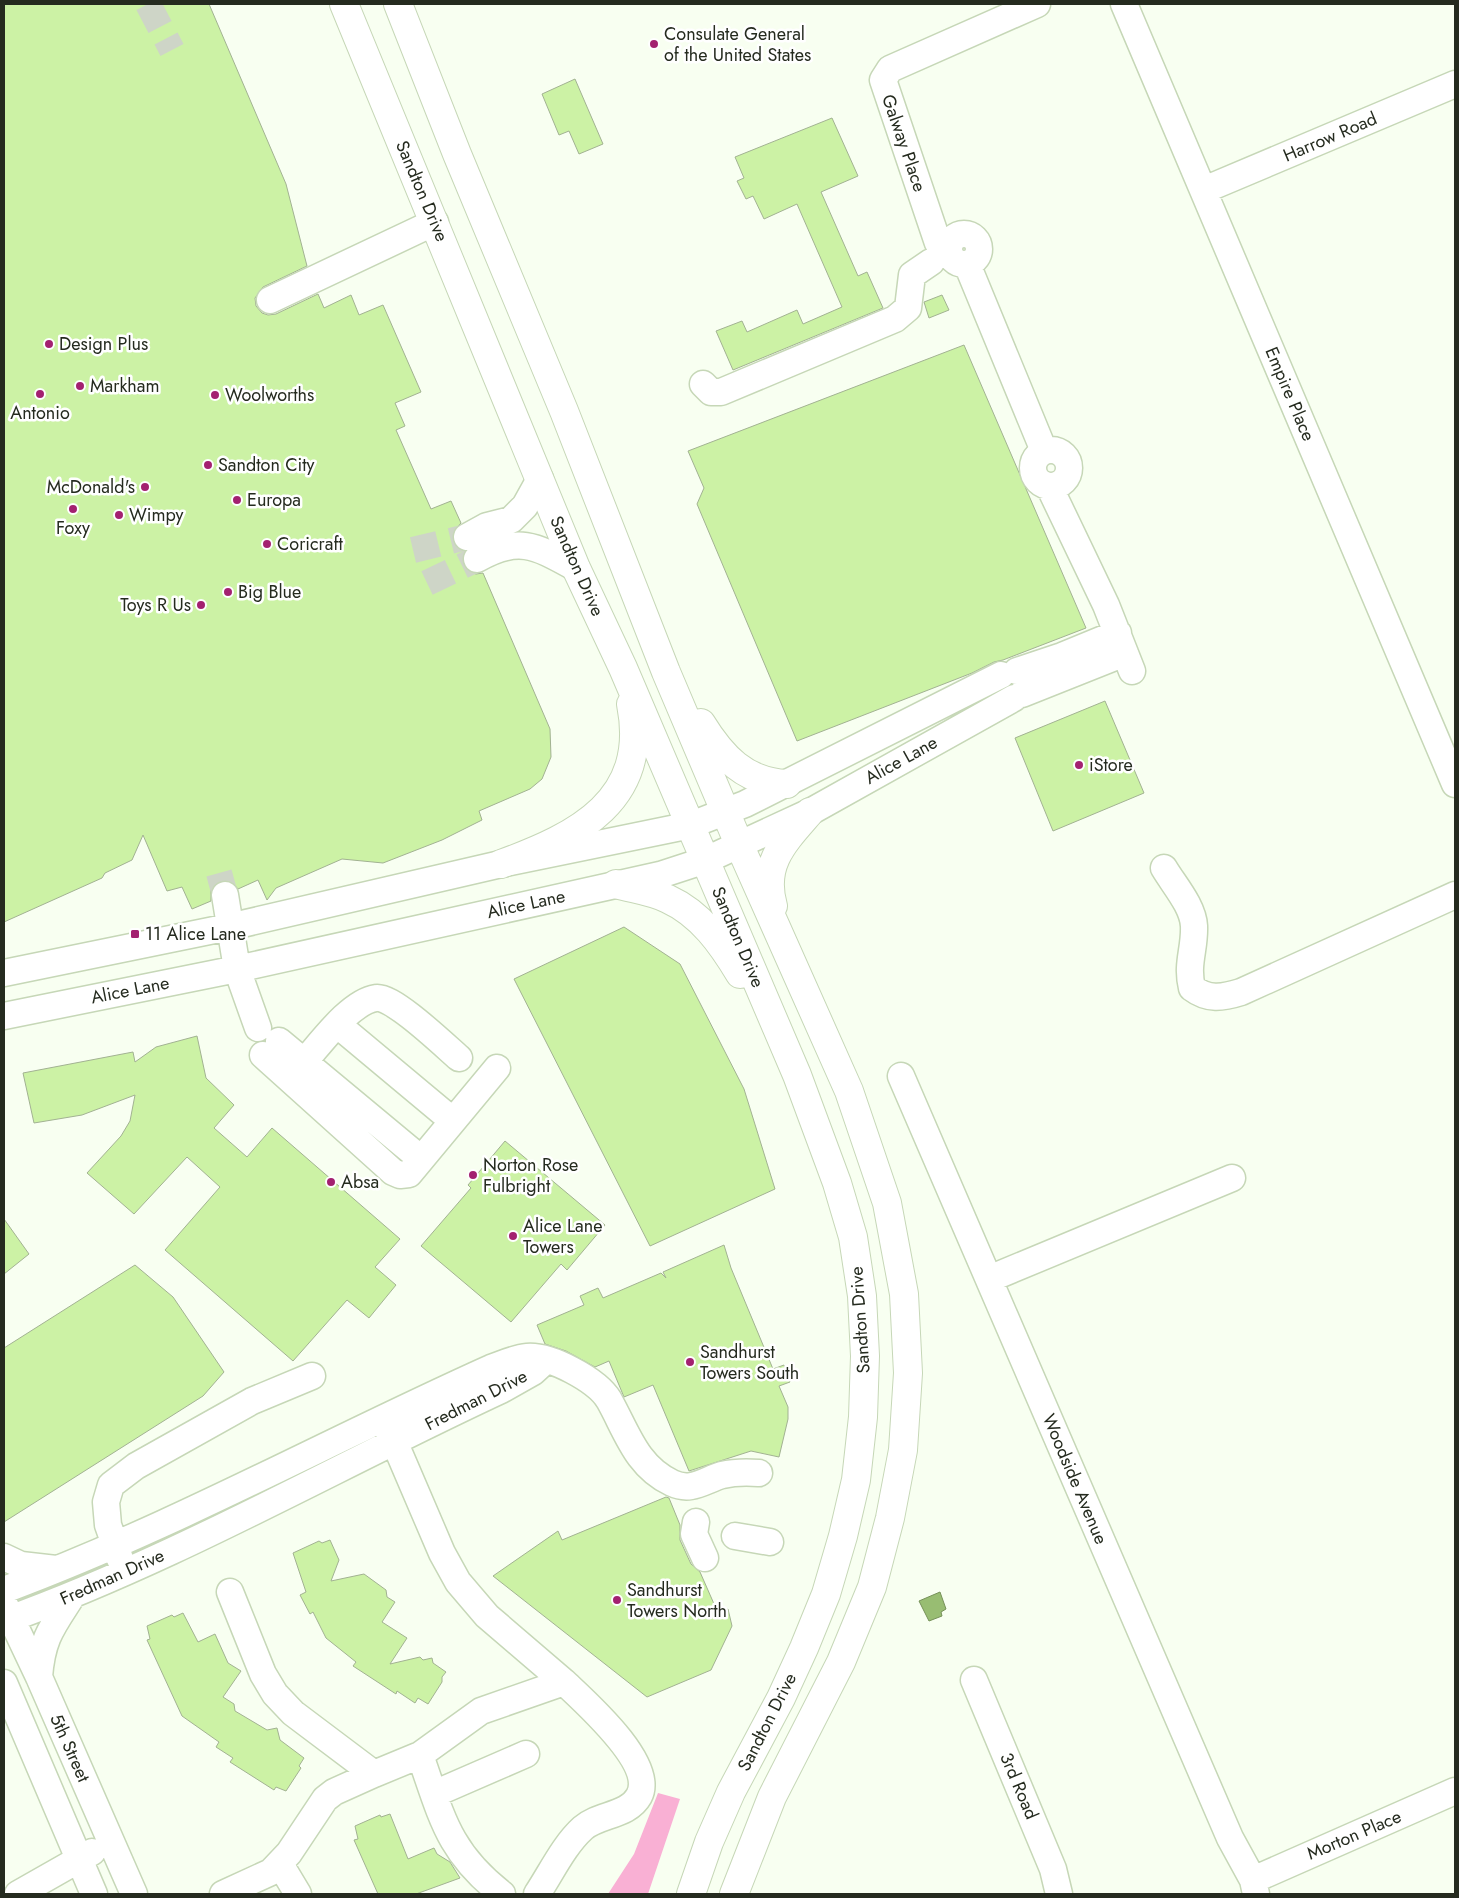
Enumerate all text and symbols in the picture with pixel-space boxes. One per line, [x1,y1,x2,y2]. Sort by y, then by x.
place label: Consulate General of the United States [664,21,811,68]
marker: Consulate General of the United States [648,38,660,50]
street label: Galway Place [875,91,933,195]
street label: Harrow Road [1279,106,1381,168]
street label: Sandton Drive [389,137,455,245]
place label: Design Plus [59,331,148,357]
marker: Design Plus [43,338,55,350]
street label: Empire Place [1258,343,1322,445]
place label: Markham [90,373,159,399]
marker: Markham [74,380,86,392]
place label: Woolworths [225,382,314,408]
marker: Antonio [34,388,46,400]
marker: Woolworths [209,389,221,401]
place label: Antonio [10,400,70,426]
place label: Sandton City [218,452,315,478]
marker: Sandton City [202,459,214,471]
place label: McDonald's [47,474,135,500]
marker: McDonald's [139,481,151,493]
place label: Europa [247,487,301,513]
marker: Europa [231,494,243,506]
place label: Wimpy [129,502,184,528]
marker: Foxy [67,503,79,515]
marker: Wimpy [113,509,125,521]
street label: Sandton Drive [543,512,611,620]
place label: Foxy [56,515,90,541]
place label: Coricraft [277,531,344,557]
marker: Coricraft [261,538,273,550]
place label: Big Blue [238,579,301,605]
marker: Big Blue [222,586,234,598]
place label: Toys R Us [120,592,191,618]
marker: Toys R Us [195,599,207,611]
street label: Alice Lane [860,729,942,791]
place label: iStore [1089,752,1133,778]
marker: iStore [1073,759,1085,771]
street label: Alice Lane [484,883,568,925]
street label: Sandton Drive [705,883,771,991]
place label: 11 Alice Lane [145,921,246,947]
marker: 11 Alice Lane [129,928,141,940]
street label: Alice Lane [89,970,171,1010]
place label: Norton Rose Fulbright [483,1152,578,1199]
place label: Absa [341,1169,379,1195]
marker: Norton Rose Fulbright [467,1169,479,1181]
marker: Absa [325,1176,337,1188]
place label: Alice Lane Towers [523,1213,602,1260]
marker: Alice Lane Towers [507,1230,519,1242]
street label: Sandton Drive [843,1266,877,1374]
place label: Sandhurst Towers South [700,1339,799,1386]
marker: Sandhurst Towers South [684,1356,696,1368]
street label: Fredman Drive [420,1363,532,1437]
street label: Woodside Avenue [1036,1410,1114,1548]
street label: Fredman Drive [56,1542,168,1612]
place label: Sandhurst Towers North [627,1577,727,1624]
marker: Sandhurst Towers North [611,1594,623,1606]
street label: Sandton Drive [731,1668,803,1776]
street label: 5th Street [43,1710,97,1787]
street label: 3rd Road [993,1748,1045,1824]
street label: Morton Place [1303,1803,1405,1867]

